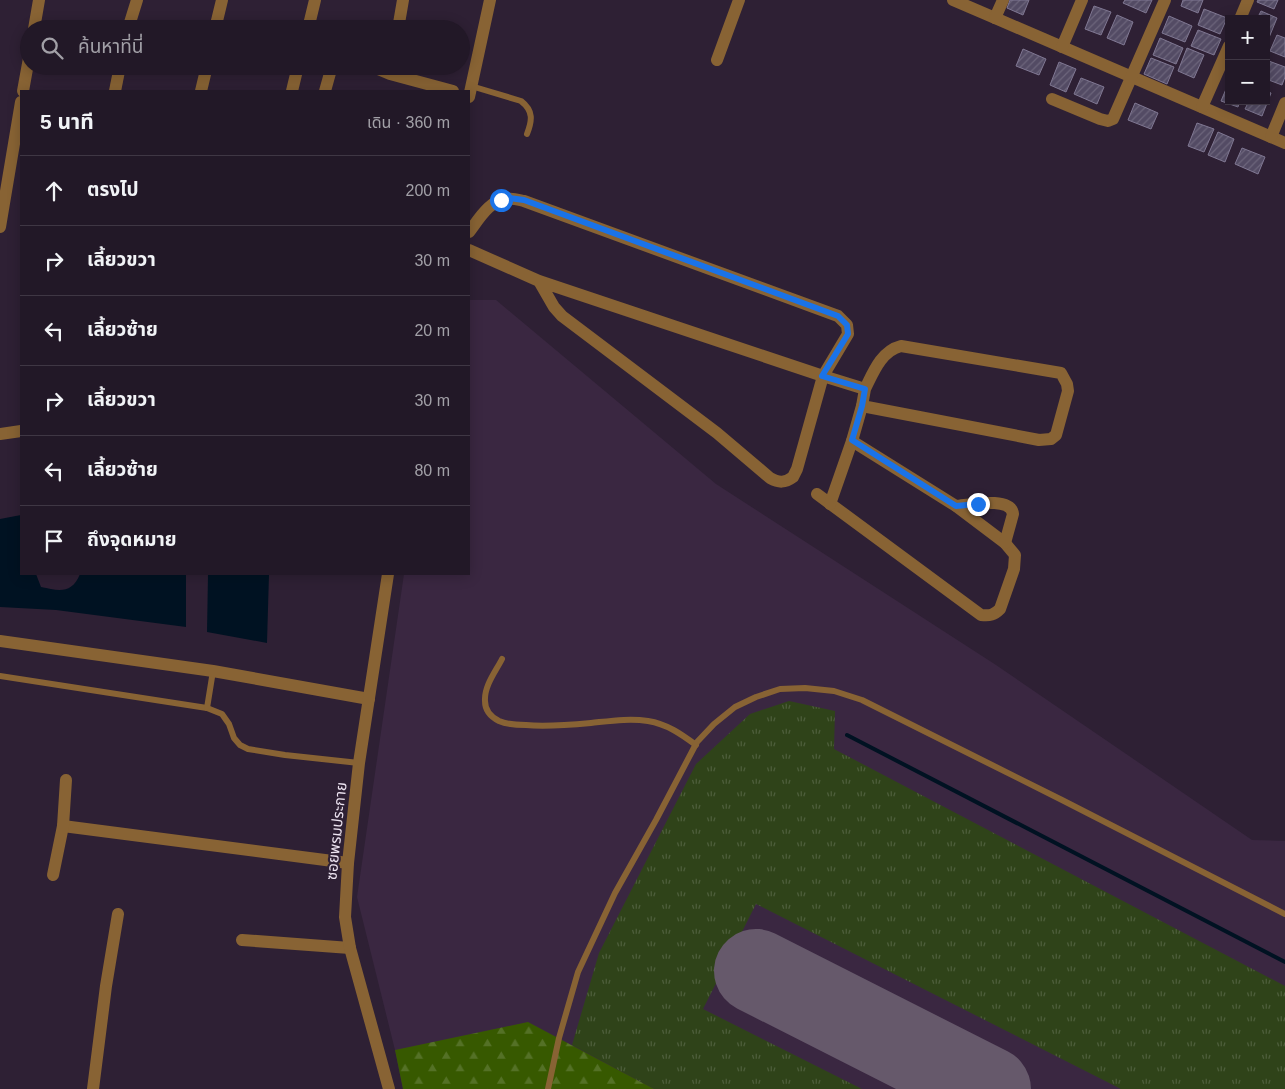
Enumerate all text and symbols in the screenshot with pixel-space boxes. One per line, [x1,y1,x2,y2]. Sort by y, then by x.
map controls [1225,15,1270,105]
button: + [1225,15,1270,60]
search box [20,20,470,75]
icon: search [38,34,66,62]
text: ค้นหาที่นี่ [78,36,143,57]
button: − [1225,60,1270,105]
text: 5 นาที [40,110,94,133]
text: เดิน · 360 m [367,114,450,131]
icon: ahead [40,177,68,205]
text: ตรงไป [87,179,139,200]
text: 200 m [406,182,450,199]
route start [490,189,513,212]
icon: right [40,247,68,275]
text: เลี้ยวขวา [87,249,156,270]
text: 30 m [414,252,450,269]
icon: left [40,317,68,345]
text: เลี้ยวซ้าย [87,319,158,340]
text: 20 m [414,322,450,339]
icon: right [40,387,68,415]
text: เลี้ยวขวา [87,389,156,410]
text: 30 m [414,392,450,409]
icon: left [40,457,68,485]
text: เลี้ยวซ้าย [87,459,158,480]
text: 80 m [414,462,450,479]
route end [967,493,990,516]
icon: arrive [40,527,68,555]
text: ถึงจุดหมาย [87,529,177,550]
street label: ซอยพรมประกาย [322,781,350,881]

